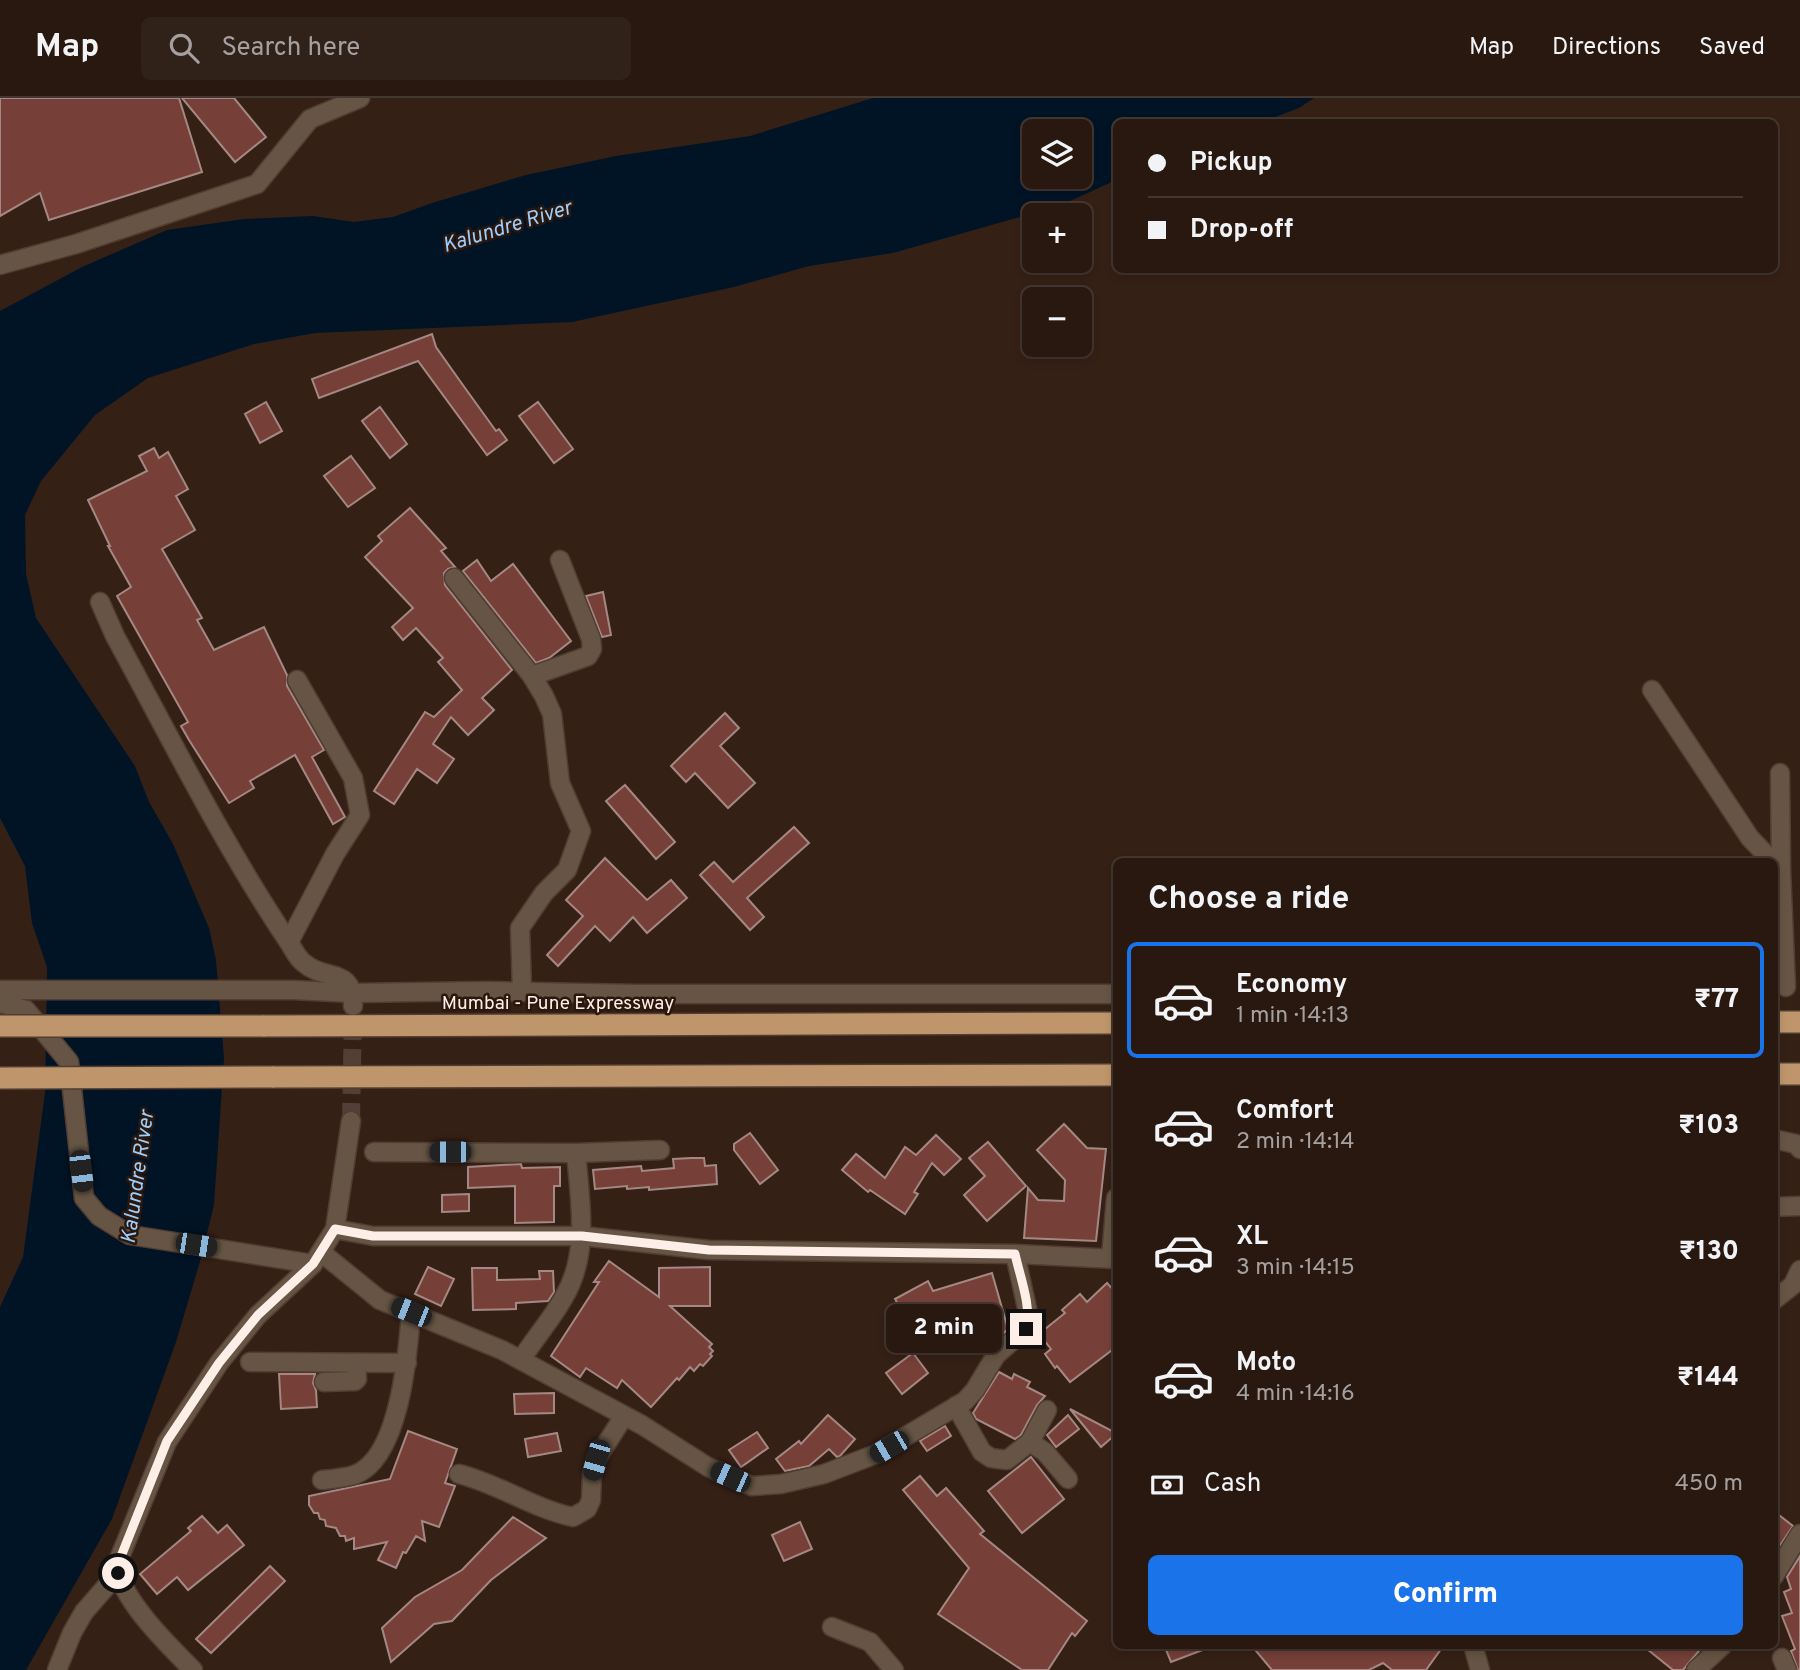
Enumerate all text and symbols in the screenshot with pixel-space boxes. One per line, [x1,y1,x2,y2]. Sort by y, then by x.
search box [141,17,631,80]
text: Map [35,27,99,69]
icon: search [165,29,203,67]
text: Search here [221,32,360,65]
text: Map [1469,33,1514,63]
text: Directions [1552,33,1661,63]
text: Saved [1699,33,1765,63]
map controls [1022,119,1092,357]
button: layers [1022,119,1092,189]
text: Pickup [1190,147,1273,180]
water label: Kalundre River [439,194,577,260]
button: + [1022,203,1092,273]
text: Drop-off [1190,214,1293,247]
button: − [1022,287,1092,357]
text: Choose a ride [1148,880,1349,920]
icon: car [1152,969,1215,1032]
text: Economy [1236,969,1347,1002]
text: ₹77 [1694,984,1739,1017]
street label: Mumbai - Pune Expressway [442,992,674,1016]
text: 1 min · 14:13 [1236,1002,1349,1031]
icon: car [1152,1095,1215,1158]
text: Comfort [1236,1095,1334,1128]
water label: Kalundre River [116,1107,161,1246]
text: ₹103 [1678,1110,1739,1143]
text: 2 min · 14:14 [1236,1128,1355,1157]
car [430,1142,472,1163]
car [69,1149,94,1193]
icon: car [1152,1221,1215,1284]
text: XL [1236,1221,1268,1254]
car [174,1231,219,1259]
text: ₹130 [1679,1236,1739,1269]
text: 3 min · 14:15 [1236,1254,1355,1283]
car [388,1294,435,1330]
callout: 2 min [886,1304,1002,1354]
route end [1010,1313,1042,1345]
text: 2 min [914,1314,974,1343]
icon: car [1152,1347,1215,1410]
text: Moto [1236,1347,1296,1380]
text: ₹144 [1677,1362,1739,1395]
text: 4 min · 14:16 [1236,1380,1355,1409]
car [866,1427,913,1467]
car [581,1437,612,1483]
car [707,1459,754,1495]
icon: cash [1148,1466,1186,1504]
text: Cash [1204,1468,1261,1501]
text: 450 m [1675,1470,1743,1499]
button: Confirm [1148,1555,1743,1635]
route start [102,1557,134,1589]

